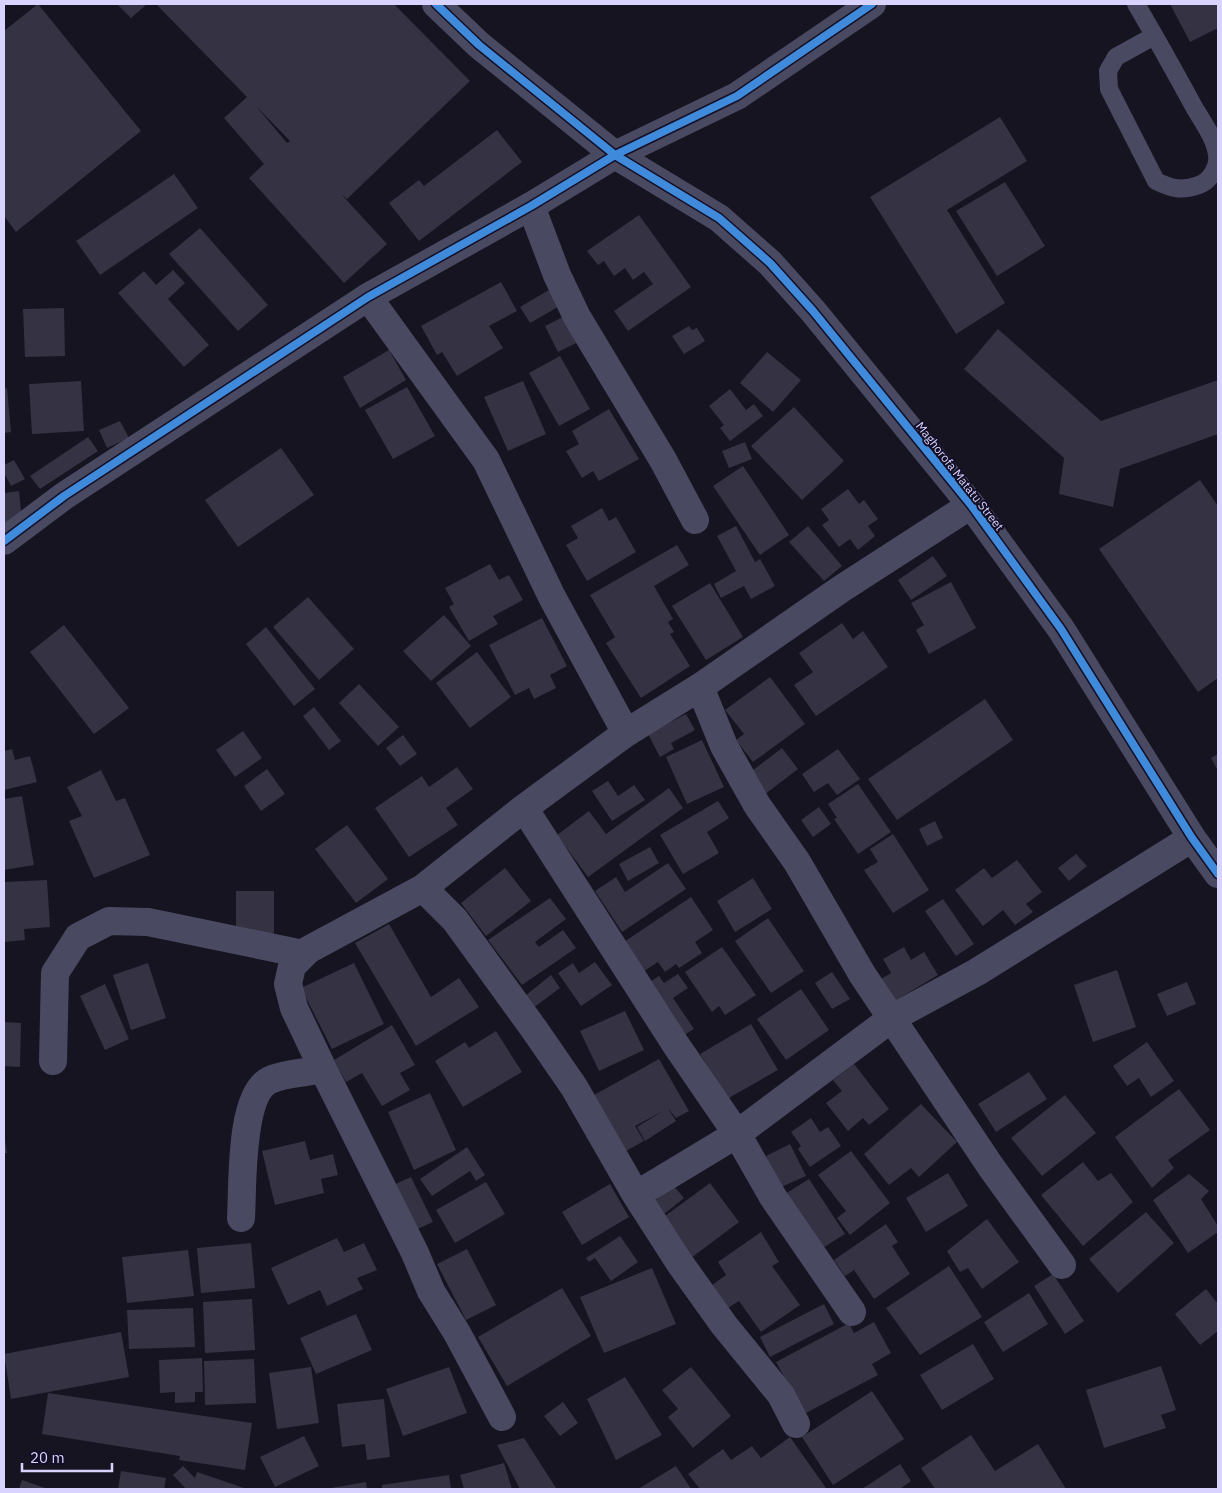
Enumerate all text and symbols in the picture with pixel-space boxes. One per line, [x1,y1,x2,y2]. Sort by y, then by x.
street label: Maghorofa Matatu Street [913,419,1007,533]
scale bar [22,1440,112,1472]
text: 20 m [30,1448,65,1467]

